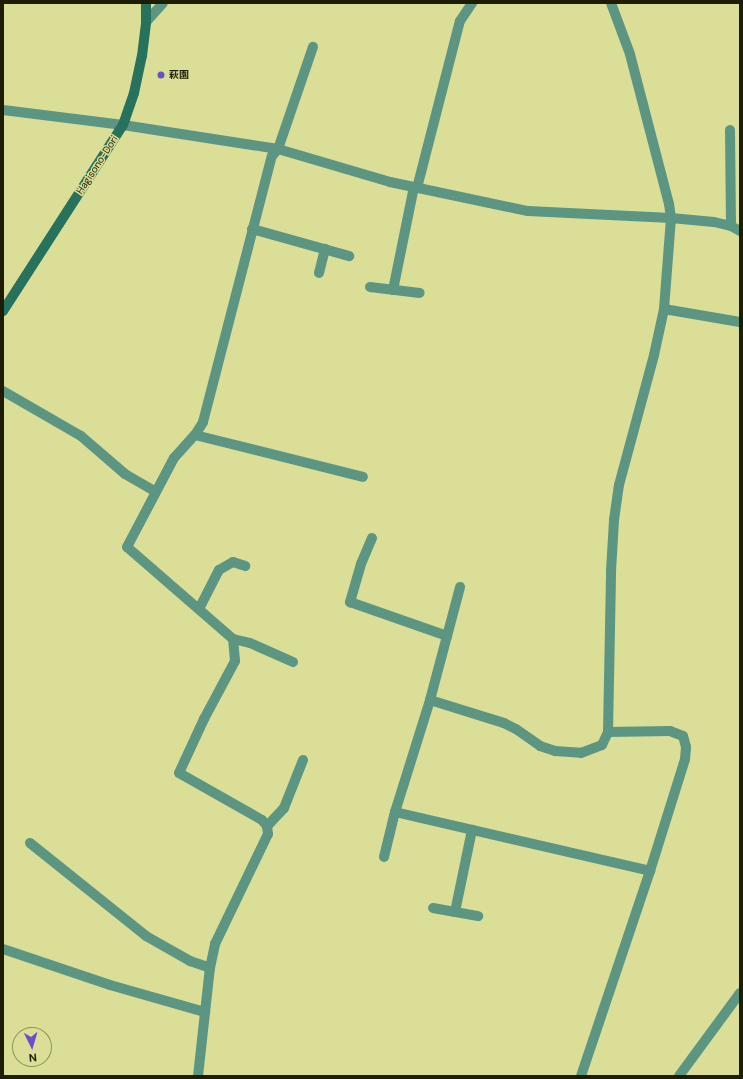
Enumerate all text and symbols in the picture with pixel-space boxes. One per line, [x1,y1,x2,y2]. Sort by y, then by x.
place label: 萩園 [169,69,189,81]
marker: 萩園 [156,70,166,80]
street label: Hagisono-Dori [74,134,120,196]
north arrow [12,1027,52,1067]
text: N [28,1051,38,1065]

